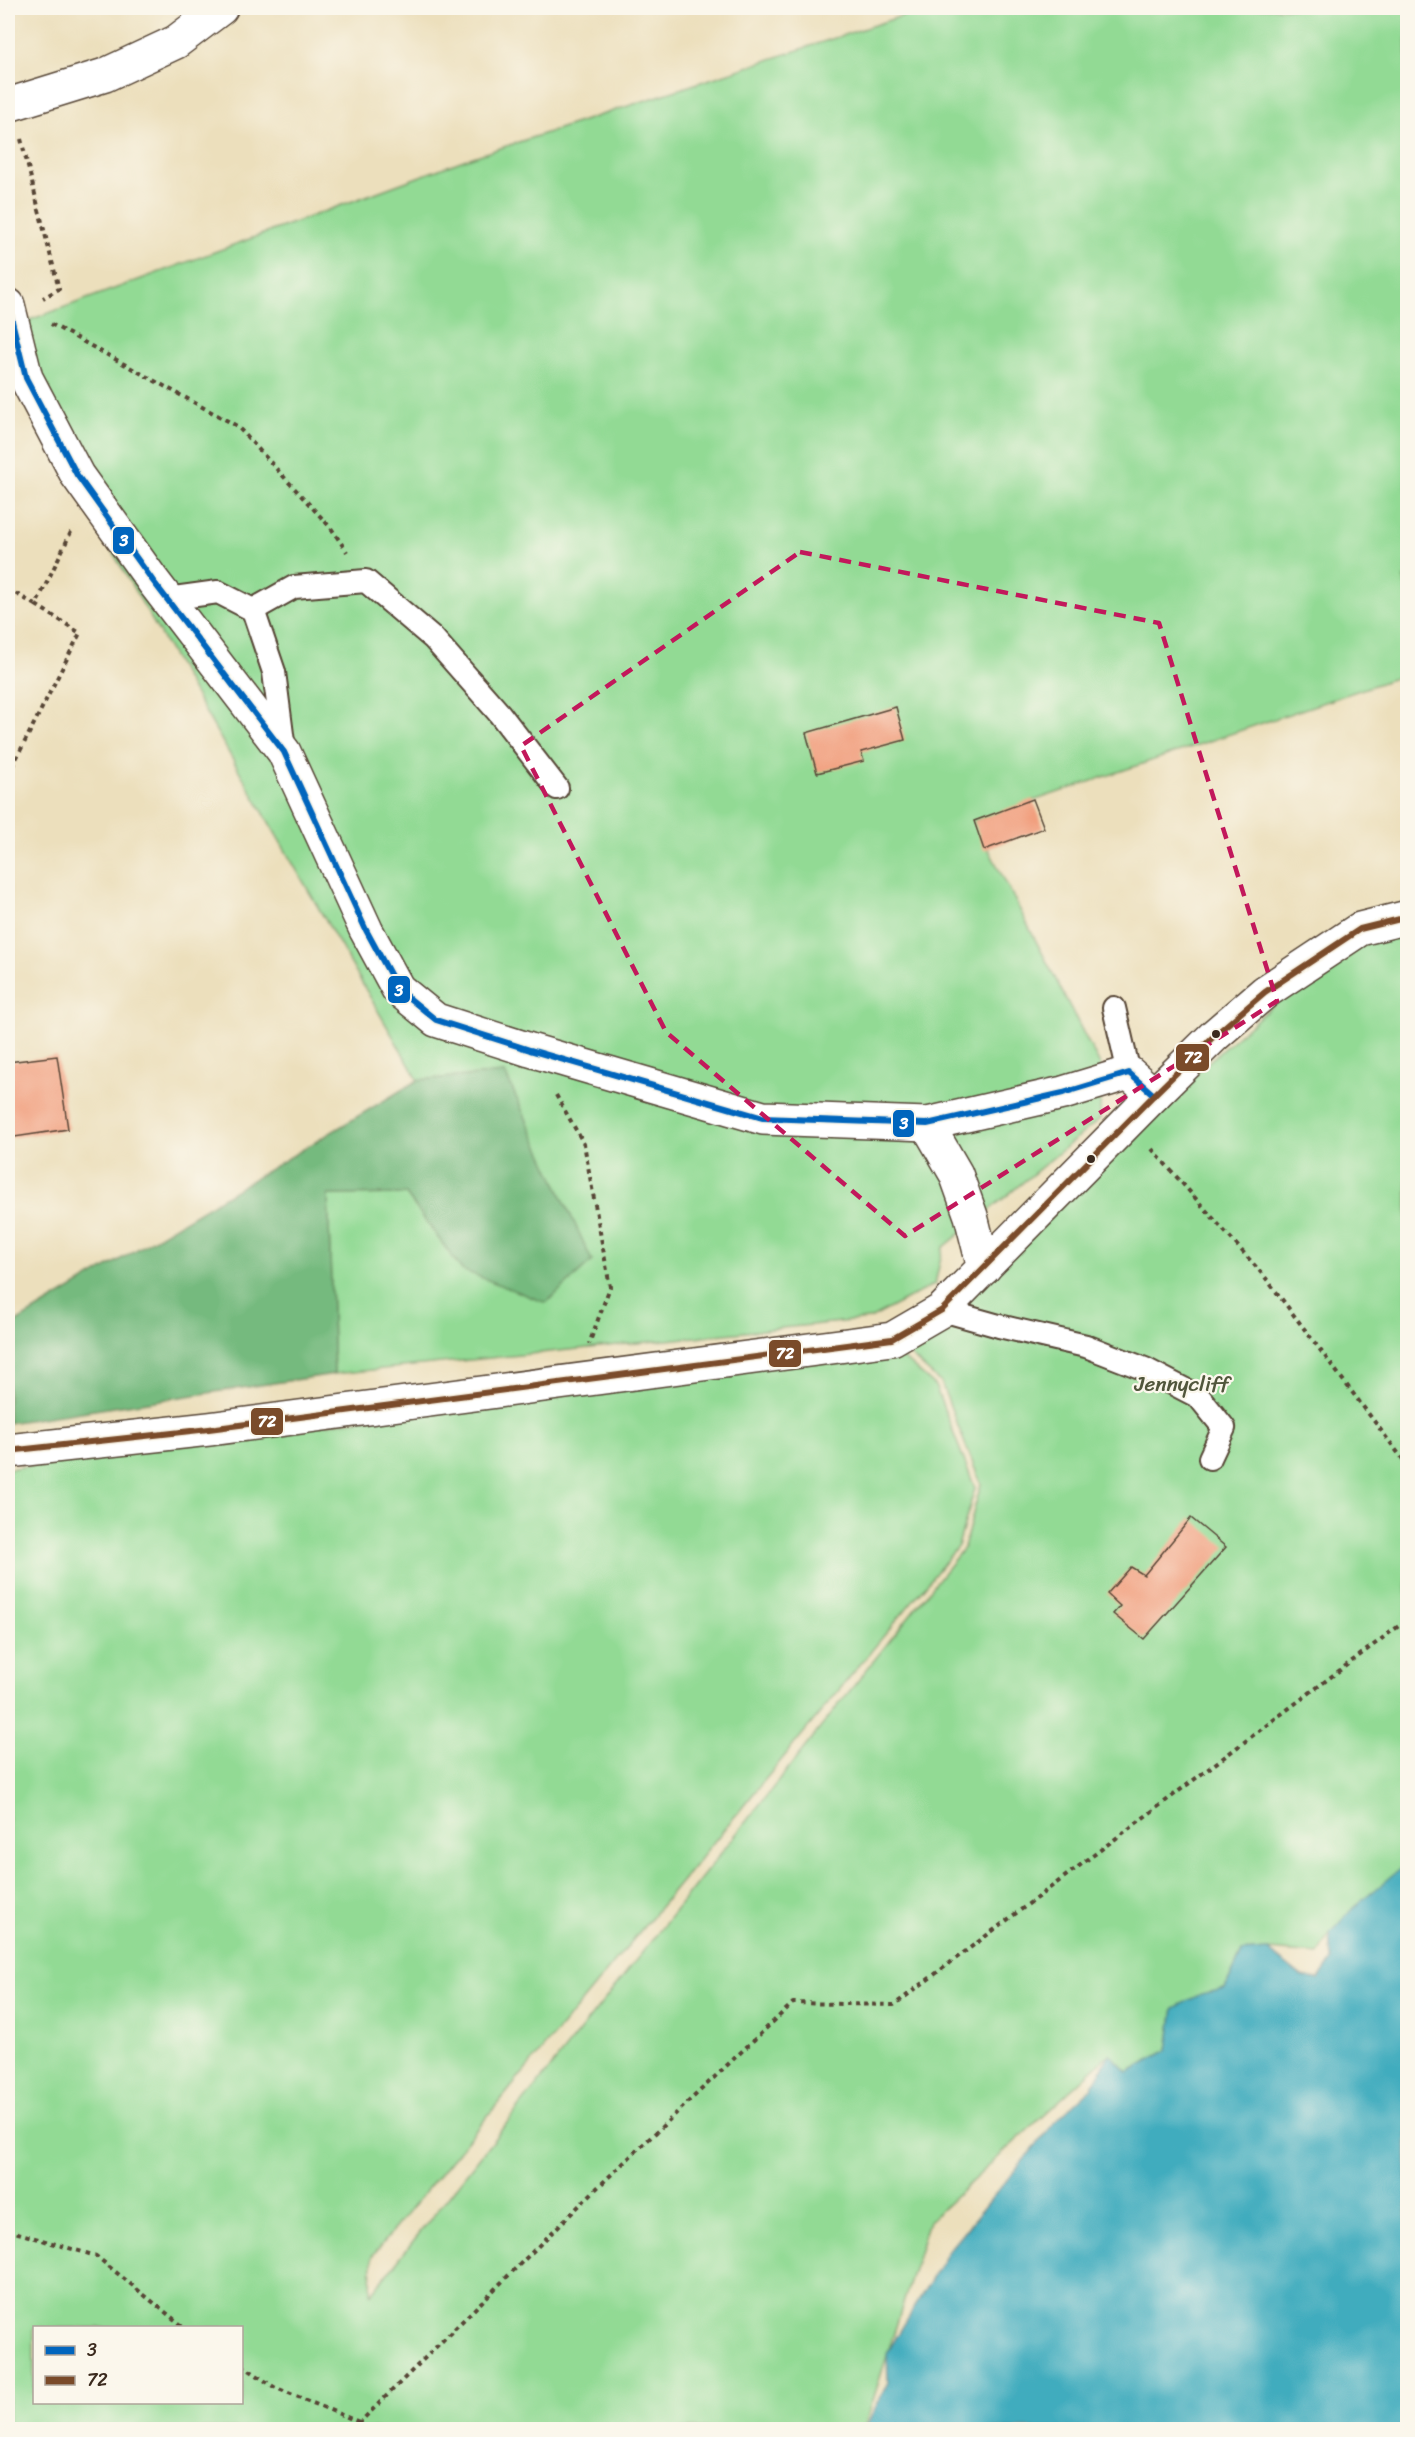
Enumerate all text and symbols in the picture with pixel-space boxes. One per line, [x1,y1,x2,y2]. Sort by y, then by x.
line badge: 3 [112,526,135,555]
text: 3 [119,526,129,555]
line badge: 3 [387,975,411,1004]
text: 3 [394,976,404,1005]
unlabelled marker [1210,1028,1222,1040]
line badge: 72 [1175,1043,1210,1072]
text: 72 [1184,1043,1203,1072]
line badge: 3 [892,1109,915,1138]
text: 3 [899,1109,909,1138]
unlabelled marker [1085,1153,1097,1165]
line badge: 72 [768,1339,802,1368]
text: 72 [776,1339,795,1368]
park label: Jennycliff [1134,1365,1233,1403]
line badge: 72 [250,1407,284,1436]
text: 72 [258,1407,277,1436]
legend [33,2326,243,2404]
text: 3 [87,2334,97,2366]
text: 72 [87,2364,108,2396]

